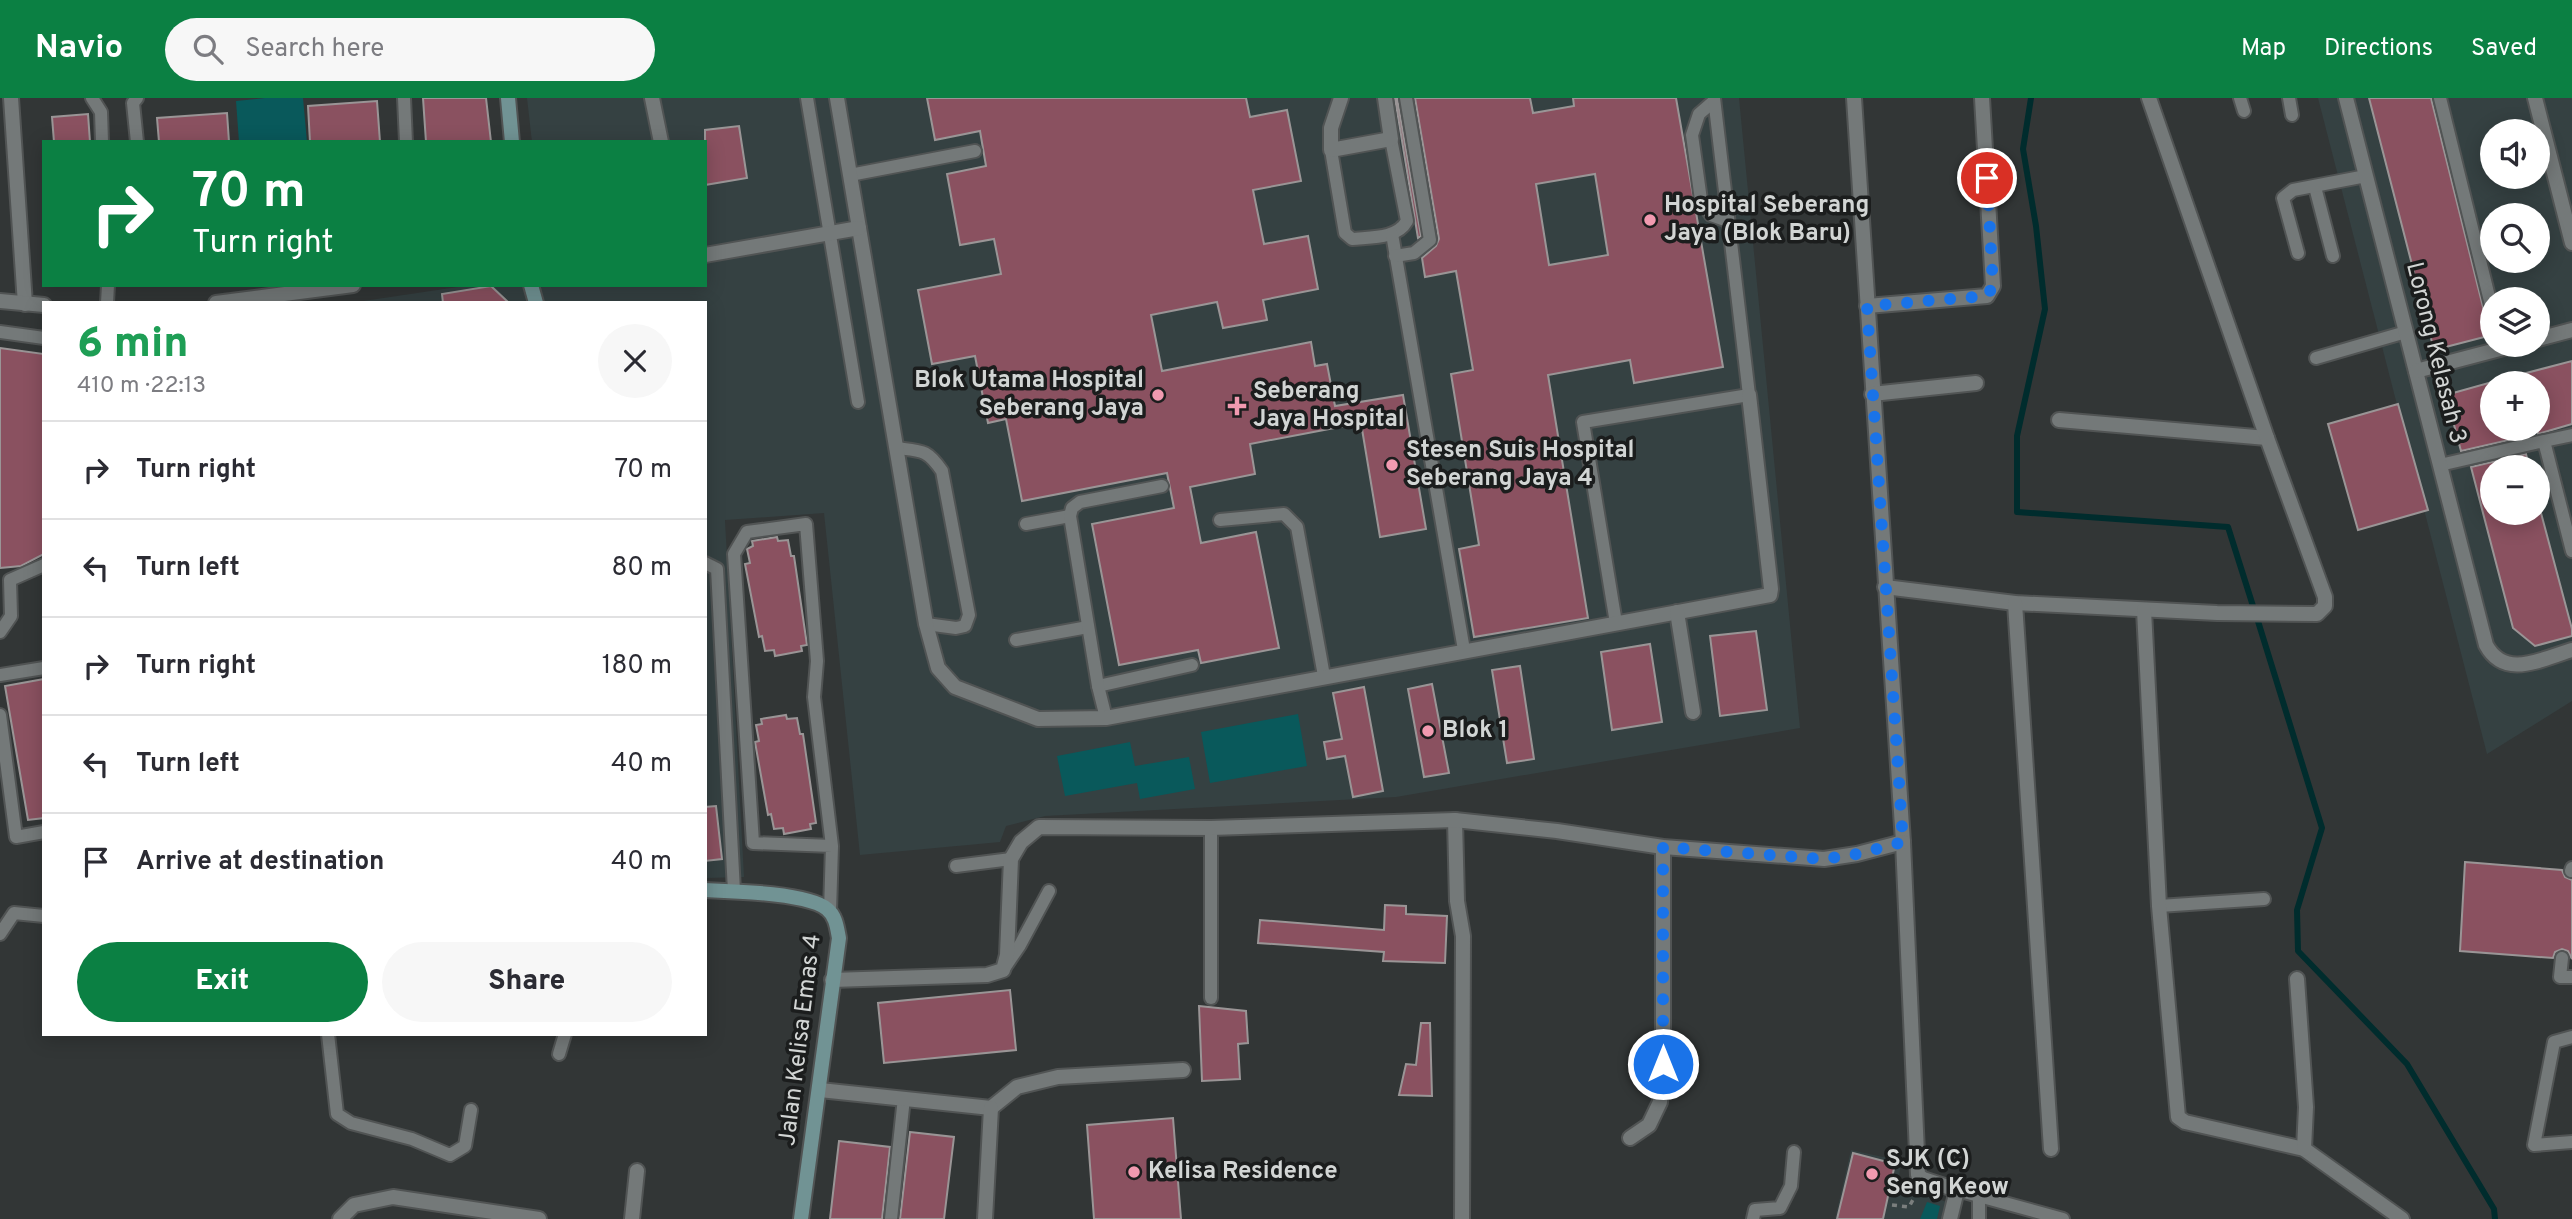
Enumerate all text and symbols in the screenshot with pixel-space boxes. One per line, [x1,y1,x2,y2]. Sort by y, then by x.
search box [165,18,655,81]
text: Navio [35,28,123,70]
icon: search [189,30,227,68]
text: Search here [245,33,384,66]
text: Map [2241,34,2286,64]
text: Directions [2324,34,2433,64]
text: Saved [2471,34,2537,64]
map controls [2480,119,2550,525]
button: sound [2480,119,2550,189]
pin [1957,148,2017,208]
icon: arrive [1968,159,2006,197]
text: 70 m [192,163,306,225]
icon: right [77,168,168,259]
place label: Hospital Seberang Jaya (Blok Baru) [1664,191,1869,249]
button: search [2480,203,2550,273]
marker: Hospital Seberang Jaya (Blok Baru) [1642,212,1658,228]
text: Turn right [192,224,334,264]
street label: Lorong Kelasah 3 [2398,259,2472,447]
button: layers [2480,287,2550,357]
text: 6 min [77,319,189,372]
button: close [598,324,672,398]
place label: Blok Utama Hospital Seberang Jaya [914,366,1144,424]
button: + [2480,371,2550,441]
text: 410 m · 22:13 [77,372,206,401]
place label: Seberang Jaya Hospital [1253,377,1405,435]
marker: Blok Utama Hospital Seberang Jaya [1150,387,1166,403]
marker: Seberang Jaya Hospital [1227,396,1247,416]
place label: Stesen Suis Hospital Seberang Jaya 4 [1406,436,1635,494]
icon: right [77,451,115,489]
text: Turn right [136,454,256,487]
text: 70 m [614,454,672,487]
button: − [2480,455,2550,525]
marker: Stesen Suis Hospital Seberang Jaya 4 [1384,457,1400,473]
icon: left [77,549,115,587]
text: Turn left [136,552,240,585]
text: 80 m [612,552,672,585]
icon: right [77,647,115,685]
text: Turn right [136,650,256,683]
text: 180 m [602,650,672,683]
place label: Blok 1 [1442,716,1508,746]
marker: Blok 1 [1420,723,1436,739]
icon: left [77,745,115,783]
text: Turn left [136,748,240,781]
text: 40 m [611,748,672,781]
icon: arrive [77,843,115,881]
text: Arrive at destination [136,846,384,879]
text: 40 m [611,846,672,879]
street label: Jalan Kelisa Emas 4 [773,932,829,1148]
button: Exit [77,942,368,1022]
button: Share [382,942,672,1022]
position arrow [1626,1027,1700,1101]
place label: SJK (C) Seng Keow [1886,1145,2009,1203]
place label: Kelisa Residence [1148,1157,1338,1187]
marker: Kelisa Residence [1126,1164,1142,1180]
marker: SJK (C) Seng Keow [1864,1166,1880,1182]

